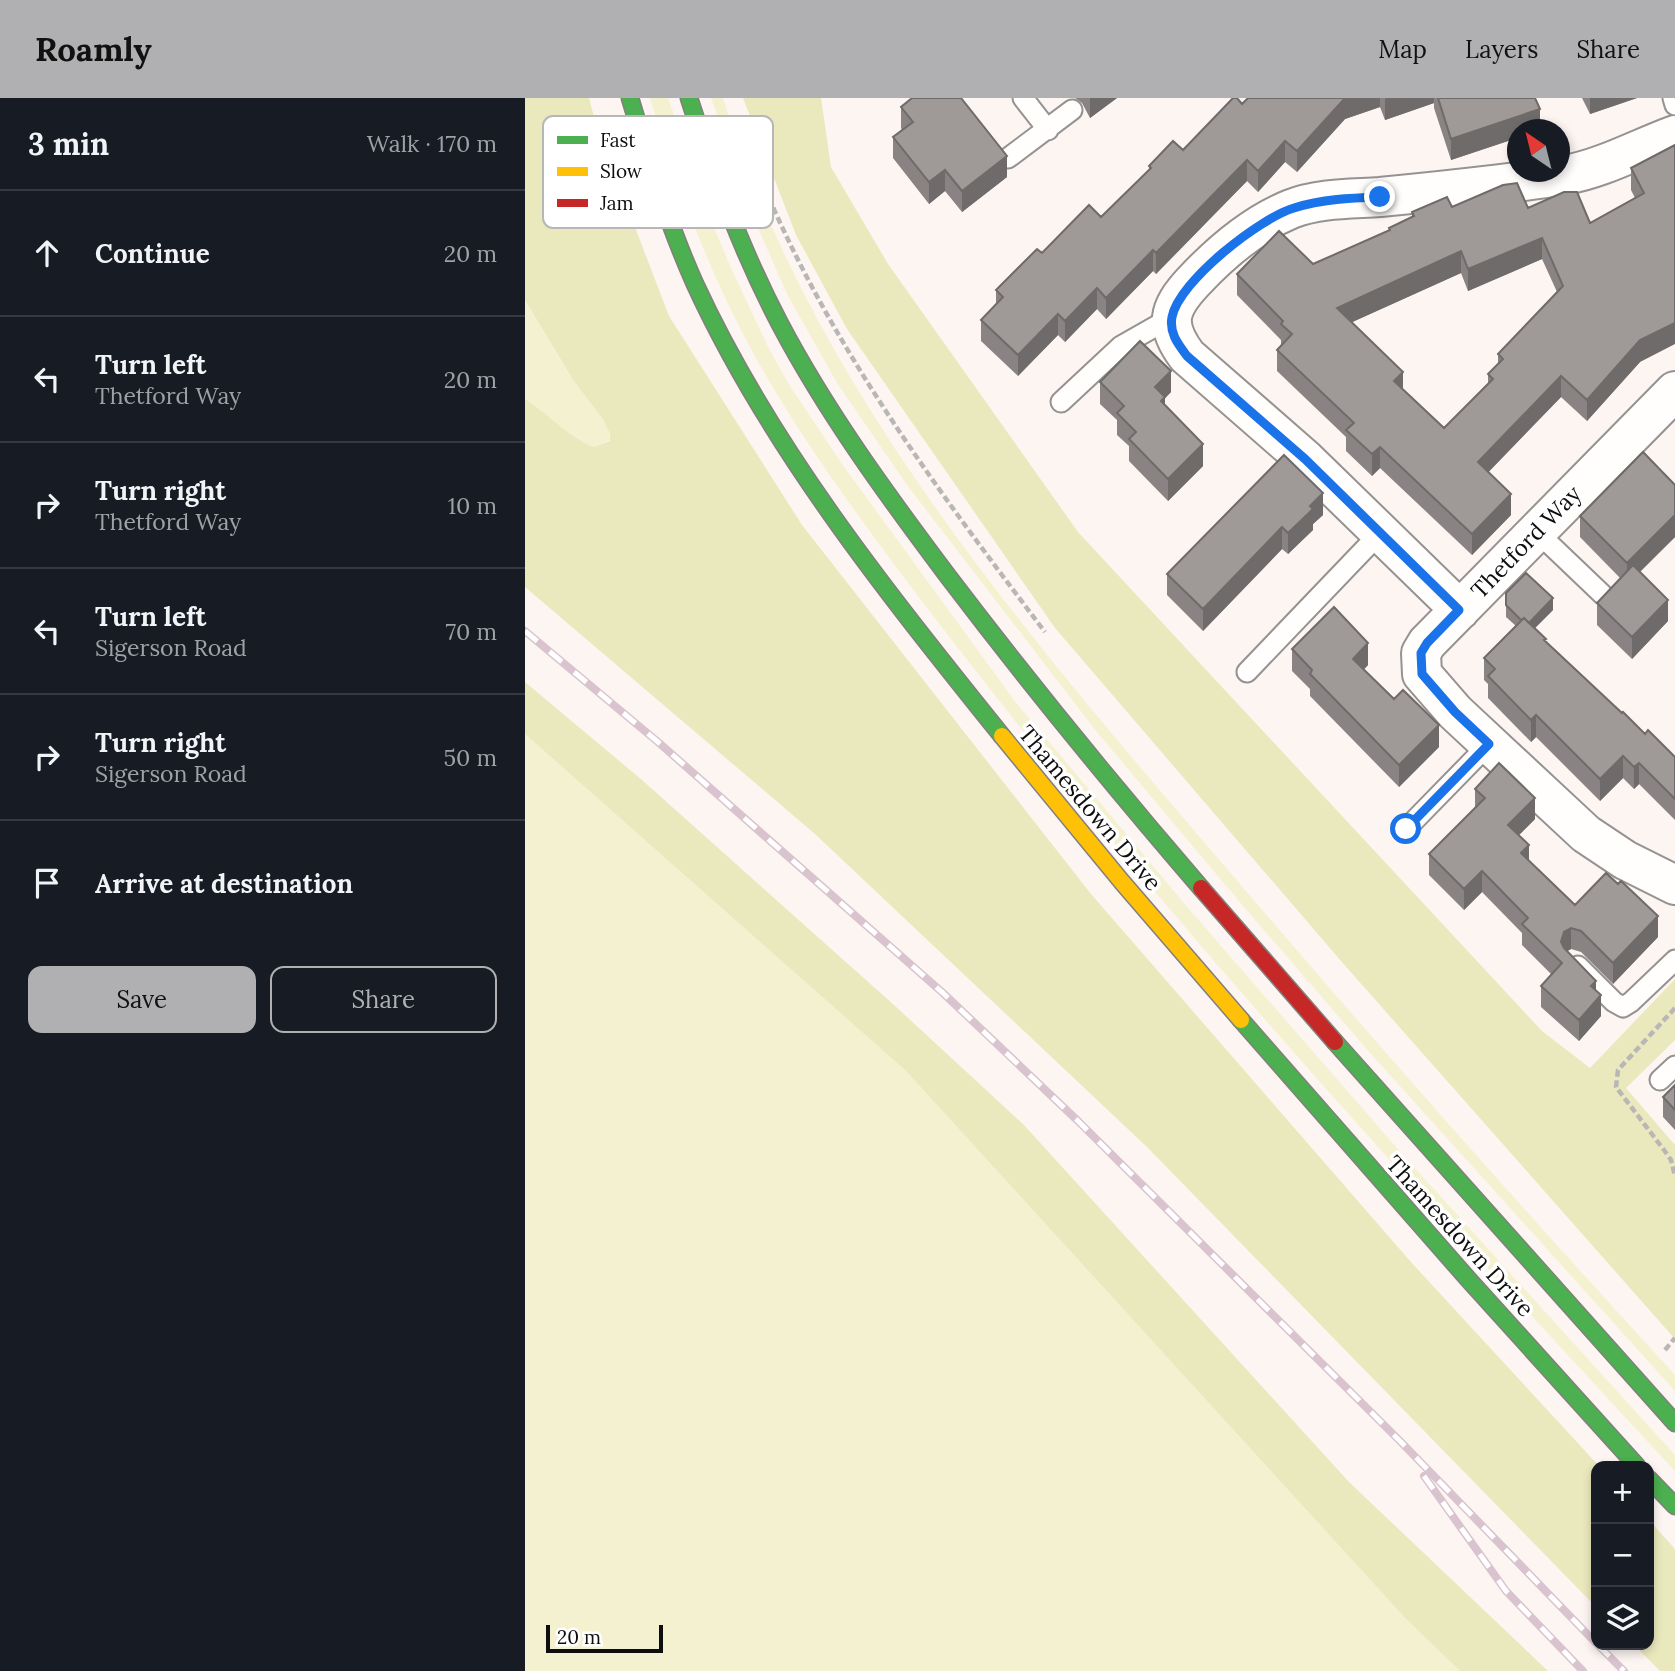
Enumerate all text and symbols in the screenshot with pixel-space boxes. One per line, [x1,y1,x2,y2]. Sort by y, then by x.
text: Roamly [35,28,152,70]
text: Map [1378,34,1427,65]
text: Layers [1465,34,1538,65]
text: Share [1576,34,1640,65]
legend [543,116,773,228]
north arrow [1507,119,1570,182]
text: 3 min [28,125,109,163]
text: Fast [600,128,636,152]
text: Walk · 170 m [367,129,497,158]
text: Slow [600,159,643,183]
route end [1364,181,1395,212]
text: Jam [599,191,634,215]
icon: ahead [28,234,66,272]
text: Continue [95,237,210,270]
text: 20 m [444,239,497,268]
text: Turn left [95,348,206,381]
icon: left [28,360,66,398]
text: 20 m [444,365,497,394]
text: Thetford Way [95,381,241,410]
text: Turn right [95,474,226,507]
street label: Thetford Way [1464,478,1587,604]
icon: right [28,486,66,524]
text: 10 m [448,491,497,520]
text: Thetford Way [95,507,241,536]
text: Turn left [95,600,206,633]
icon: left [28,612,66,650]
text: 70 m [446,617,497,646]
text: Sigerson Road [95,633,247,662]
street label: Thamesdown Drive [1013,719,1168,896]
text: Turn right [95,726,226,759]
icon: right [28,738,66,776]
text: 50 m [444,743,497,772]
text: Sigerson Road [95,759,247,788]
route start [1390,813,1421,844]
icon: arrive [28,864,66,902]
text: Arrive at destination [95,867,353,900]
button: Save [28,966,256,1033]
button: Share [270,966,497,1033]
street label: Thamesdown Drive [1380,1149,1540,1322]
map controls [1591,1461,1654,1650]
button: + [1591,1461,1654,1524]
button: − [1591,1524,1654,1587]
button: layers [1591,1587,1654,1650]
scale bar [546,1622,663,1654]
text: 20 m [557,1625,601,1649]

